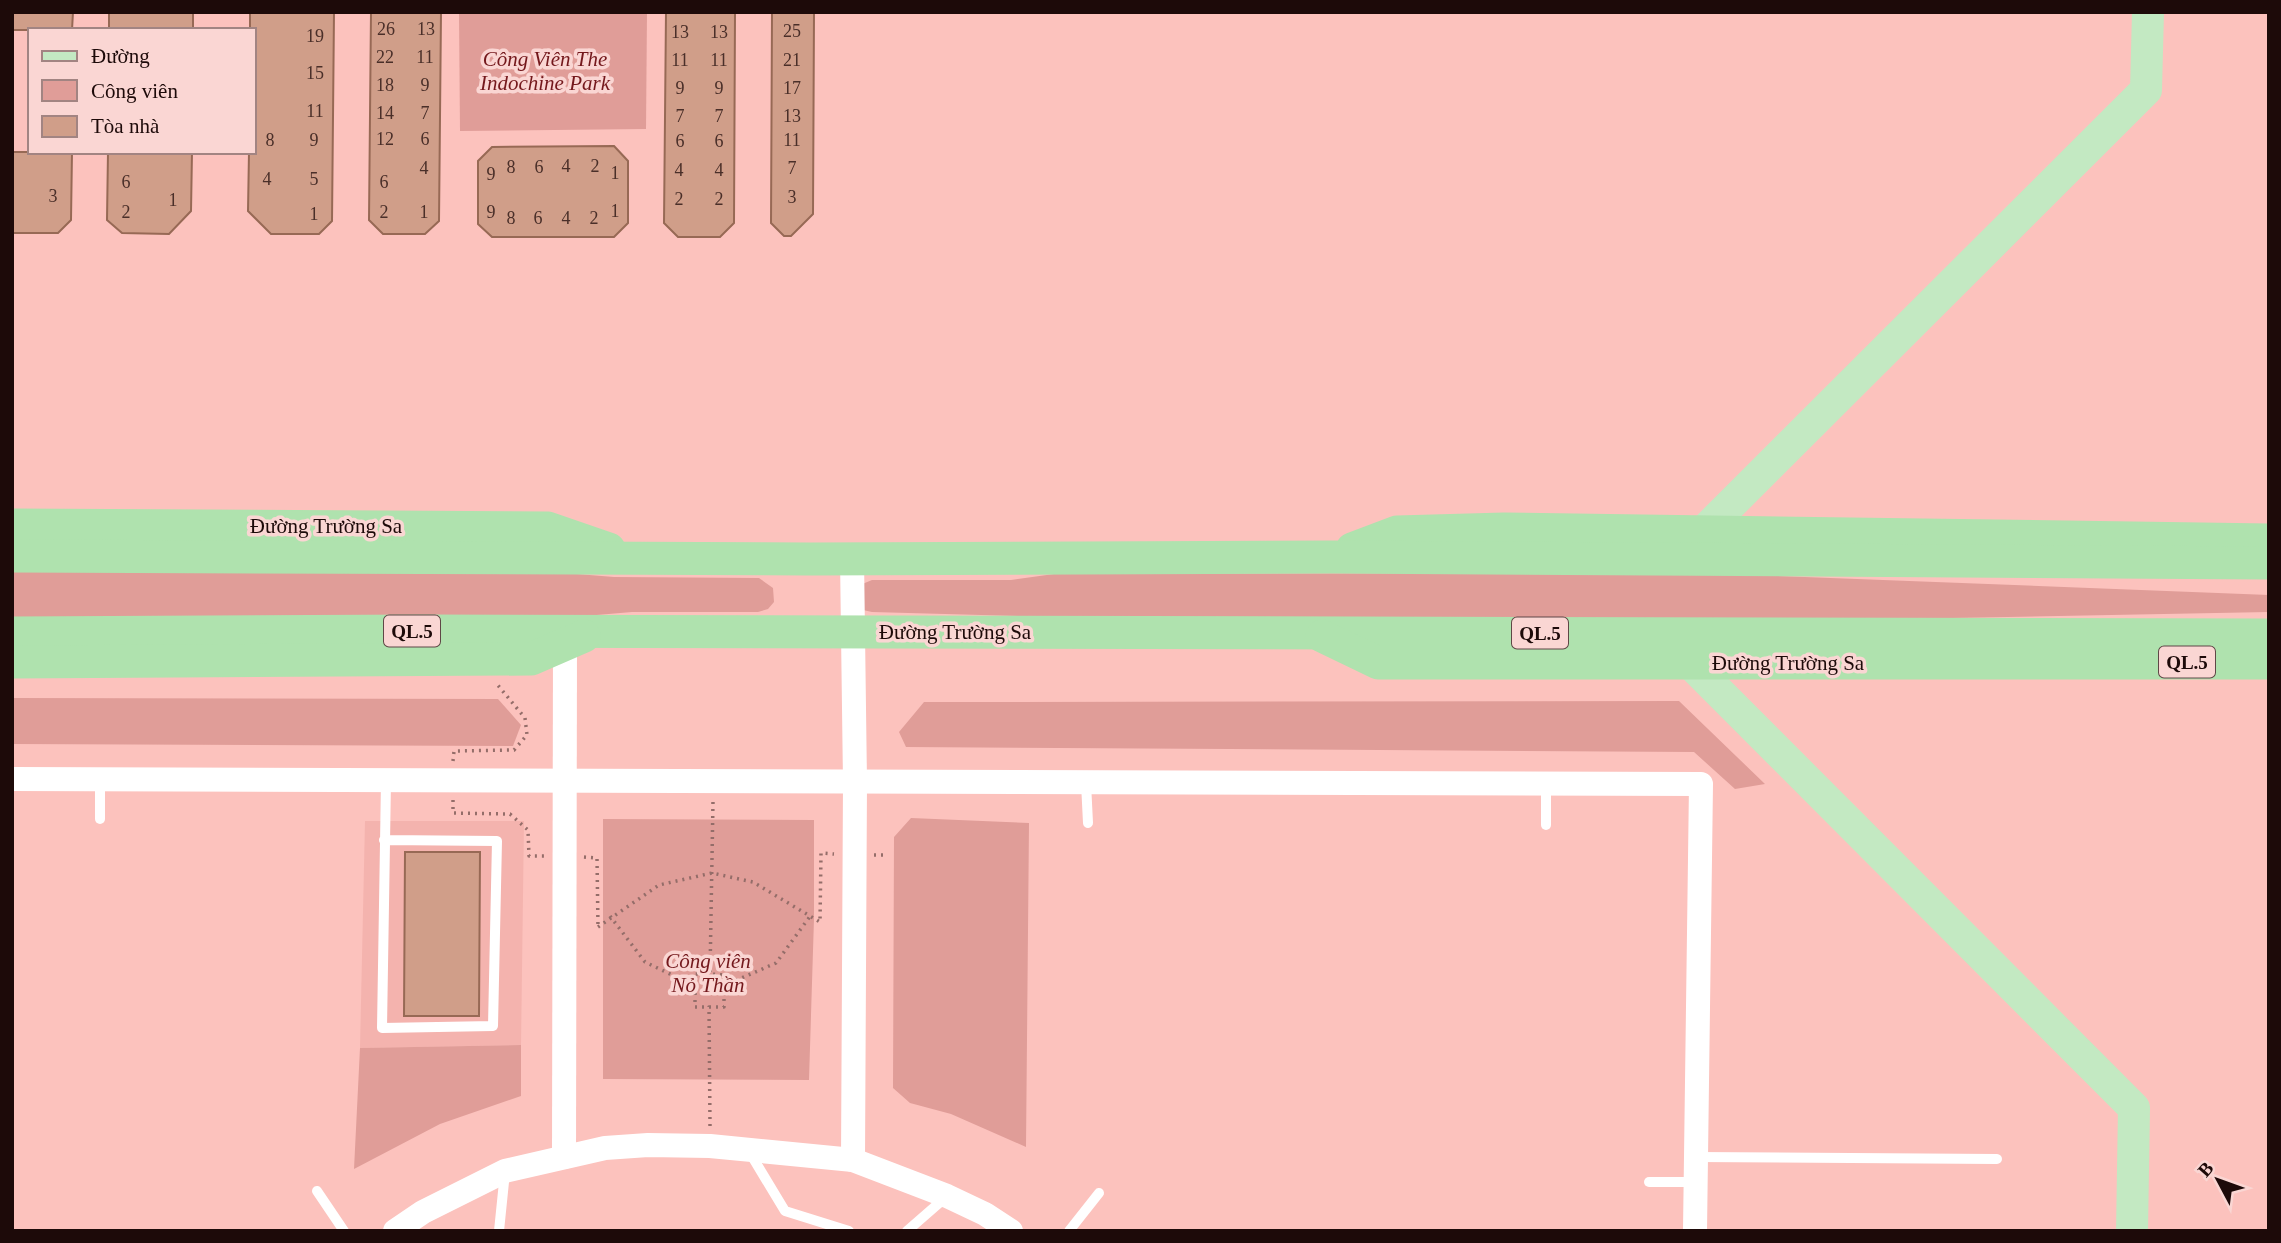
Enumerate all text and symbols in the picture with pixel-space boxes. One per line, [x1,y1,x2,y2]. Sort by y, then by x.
house number: 26 [377,19,395,39]
house number: 13 [417,19,435,39]
house number: 25 [783,21,801,41]
house number: 13 [671,22,689,42]
house number: 13 [710,22,728,42]
house number: 19 [306,26,324,46]
legend [28,28,256,154]
text: Đường [91,44,150,68]
house number: 22 [376,47,394,67]
house number: 11 [416,47,434,67]
park label: Công Viên The Indochine Park [479,47,611,95]
house number: 11 [671,50,689,70]
house number: 11 [710,50,728,70]
house number: 21 [783,50,801,70]
house number: 15 [306,63,324,83]
house number: 18 [376,75,394,95]
house number: 9 [421,75,430,95]
house number: 9 [676,78,685,98]
house number: 9 [715,78,724,98]
house number: 17 [783,78,801,98]
text: Công viên [91,79,178,103]
house number: 11 [306,101,324,121]
house number: 14 [376,103,394,123]
house number: 7 [421,103,430,123]
house number: 7 [676,106,685,126]
house number: 7 [715,106,724,126]
house number: 13 [783,106,801,126]
text: Tòa nhà [91,114,160,138]
house number: 12 [376,129,394,149]
house number: 6 [421,129,430,149]
house number: 8 [266,130,275,150]
house number: 9 [310,130,319,150]
house number: 11 [783,130,801,150]
house number: 6 [676,131,685,151]
house number: 6 [715,131,724,151]
house number: 4 [562,156,571,176]
house number: 2 [591,156,600,176]
house number: 8 [507,157,516,177]
house number: 6 [535,157,544,177]
house number: 4 [420,158,429,178]
house number: 7 [788,158,797,178]
house number: 4 [675,160,684,180]
house number: 4 [715,160,724,180]
house number: 1 [611,163,620,183]
house number: 9 [487,164,496,184]
house number: 4 [263,169,272,189]
house number: 5 [310,169,319,189]
house number: 6 [122,172,131,192]
house number: 6 [380,172,389,192]
house number: 3 [49,186,58,206]
house number: 3 [788,187,797,207]
house number: 2 [675,189,684,209]
house number: 2 [715,189,724,209]
house number: 1 [169,190,178,210]
house number: 1 [611,201,620,221]
house number: 2 [122,202,131,222]
house number: 2 [380,202,389,222]
house number: 1 [420,202,429,222]
house number: 9 [487,202,496,222]
house number: 1 [310,204,319,224]
house number: 8 [507,208,516,228]
house number: 6 [534,208,543,228]
house number: 4 [562,208,571,228]
house number: 2 [590,208,599,228]
street label: Đường Trường Sa [250,514,403,538]
road number: QL.5 [384,616,440,646]
road number: QL.5 [1512,618,1568,648]
street label: Đường Trường Sa [879,620,1032,644]
road number: QL.5 [2159,646,2215,678]
street label: Đường Trường Sa [1712,651,1865,675]
park label: Công viên Nỏ Thần [665,949,751,997]
north arrow [2183,1145,2253,1215]
text: B [2193,1157,2218,1181]

